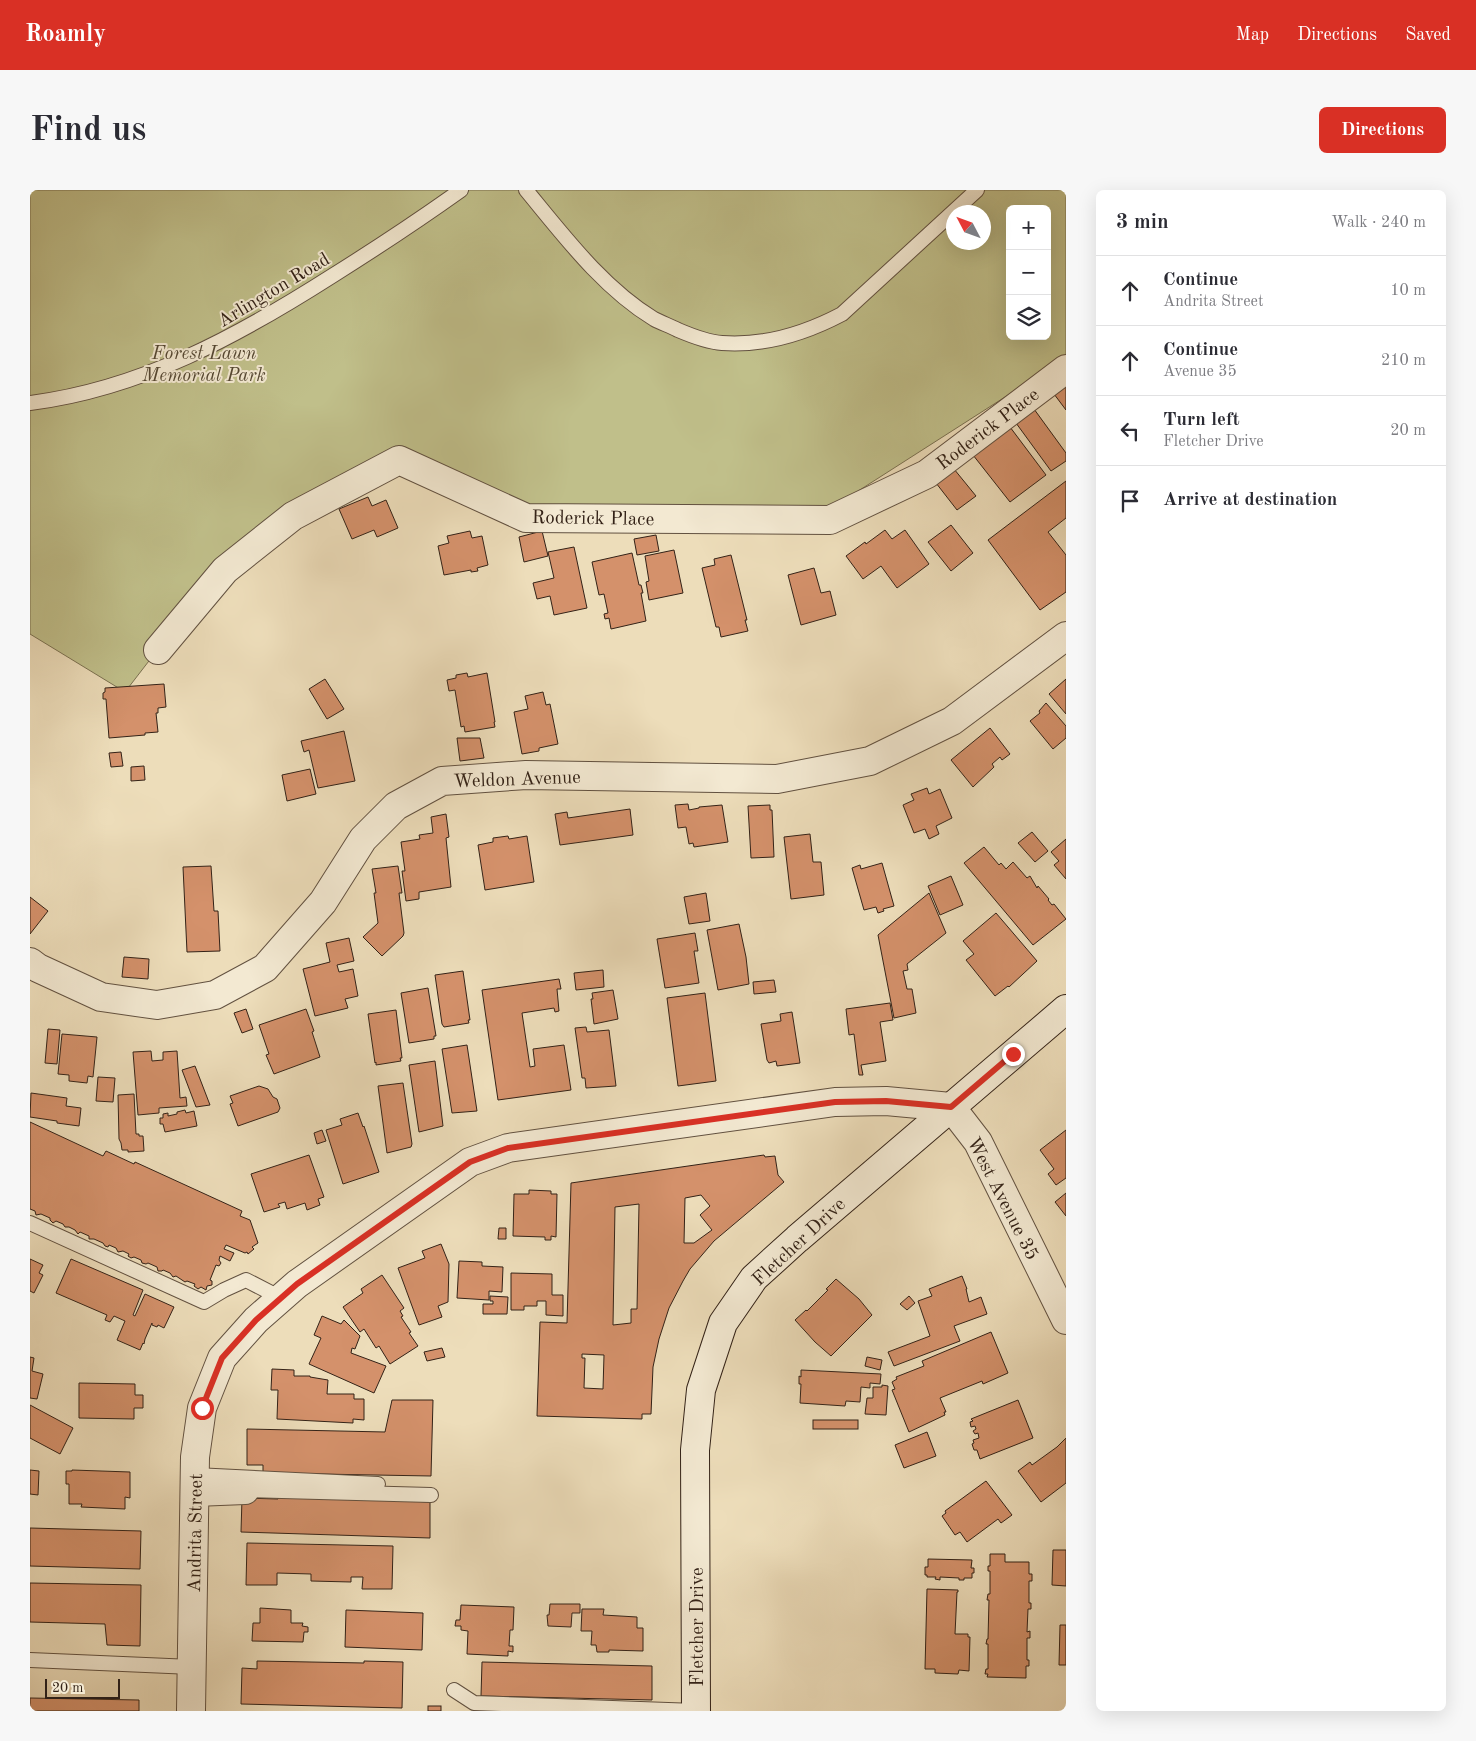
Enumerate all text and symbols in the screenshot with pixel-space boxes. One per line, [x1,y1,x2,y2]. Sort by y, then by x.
text: Roamly [25,23,106,47]
text: Map [1236,26,1269,44]
text: Directions [1297,26,1377,44]
text: Saved [1405,26,1451,44]
button: Directions [1319,107,1446,153]
text: Find us [30,113,146,148]
north arrow [946,205,991,250]
map controls [1006,205,1051,340]
button: + [1006,205,1051,250]
text: 3 min [1116,212,1169,233]
text: Walk · 240 m [1331,215,1426,231]
street label: Arlington Road [215,250,334,332]
button: − [1006,250,1051,295]
text: Continue [1163,271,1238,290]
icon: ahead [1116,277,1144,305]
text: 10 m [1390,283,1426,299]
text: Andrita Street [1163,294,1263,310]
button: layers [1006,295,1051,340]
text: Continue [1163,341,1238,360]
park label: Forest Lawn Memorial Park [141,345,266,386]
icon: ahead [1116,347,1144,375]
text: 210 m [1381,353,1426,369]
text: Avenue 35 [1163,364,1237,380]
street label: Roderick Place [934,386,1043,474]
text: Turn left [1163,411,1240,430]
icon: left [1116,417,1144,445]
text: 20 m [1390,423,1426,439]
text: Fletcher Drive [1163,434,1264,450]
icon: arrive [1116,487,1144,515]
text: Arrive at destination [1163,491,1337,510]
street label: Roderick Place [532,509,654,530]
street label: Weldon Avenue [453,769,581,792]
route end [1002,1043,1025,1066]
street label: West Avenue 35 [963,1135,1041,1264]
street label: Fletcher Drive [750,1195,850,1291]
route start [191,1397,214,1420]
street label: Andrita Street [186,1473,207,1593]
street label: Fletcher Drive [689,1567,708,1687]
scale bar [45,1676,120,1699]
text: 20 m [52,1681,83,1695]

